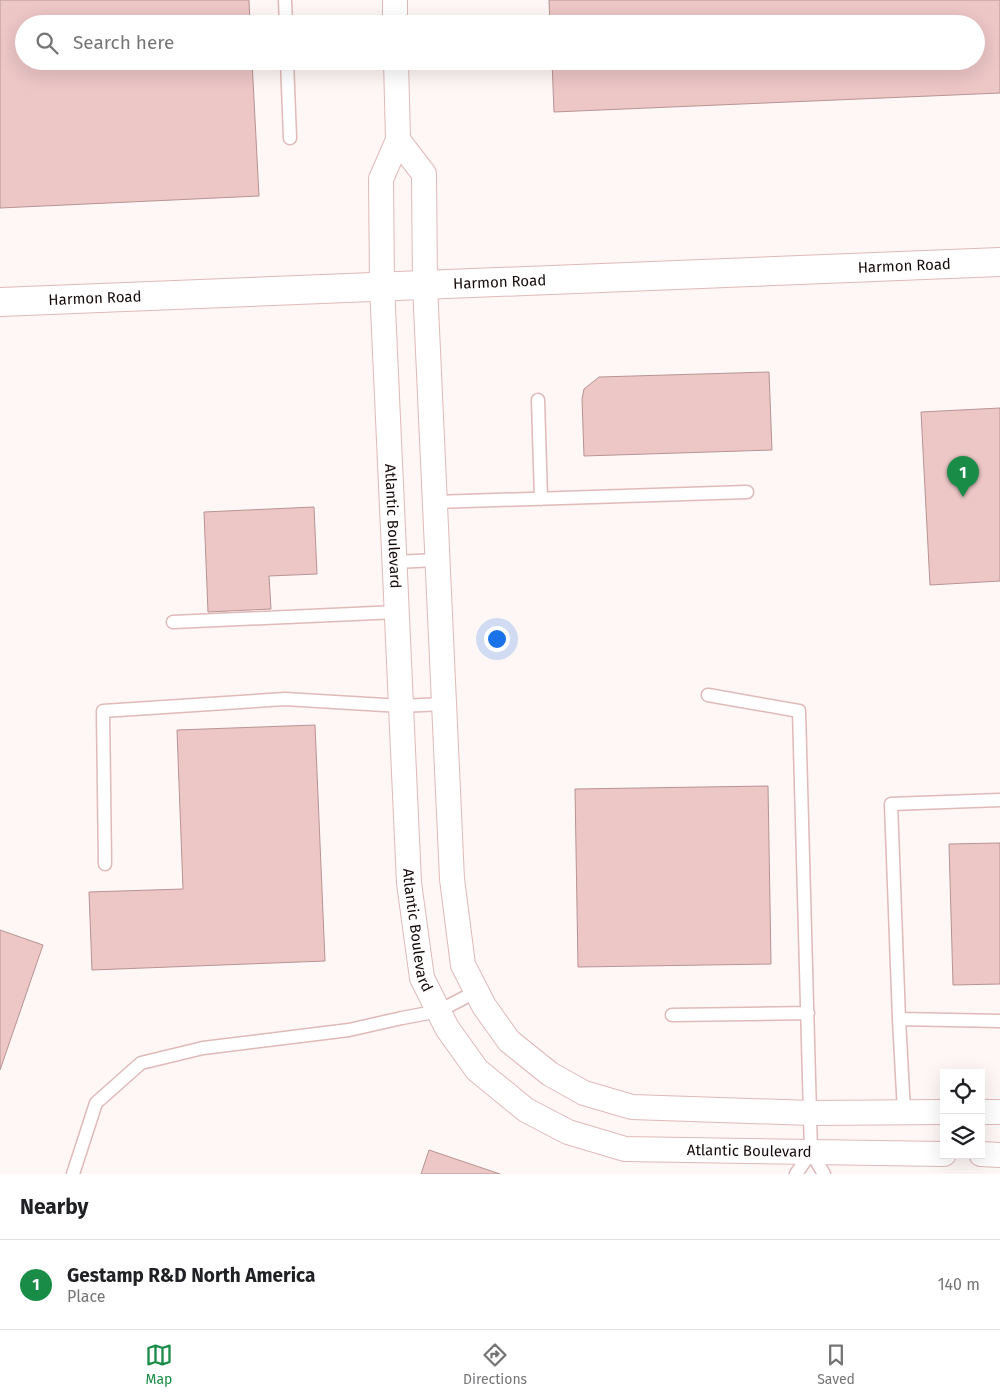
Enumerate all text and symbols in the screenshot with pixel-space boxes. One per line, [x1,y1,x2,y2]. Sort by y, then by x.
search box [15,15,985,70]
icon: search [33,29,61,57]
text: Search here [73,31,174,54]
street label: Harmon Road [857,255,951,277]
street label: Harmon Road [453,271,547,293]
street label: Harmon Road [48,287,142,309]
pin: 1 [947,456,979,497]
street label: Atlantic Boulevard [381,463,405,589]
your location [484,626,510,652]
street label: Atlantic Boulevard [399,868,436,995]
map controls [940,1069,985,1159]
button: locate [940,1069,985,1114]
button: layers [940,1114,985,1159]
street label: Atlantic Boulevard [687,1141,812,1161]
text: Nearby [20,1194,88,1220]
text: Gestamp R&D North America [67,1264,315,1287]
text: 1 [32,1275,40,1294]
text: 140 m [938,1275,980,1294]
text: Place [67,1287,106,1306]
tab: Map [145,1341,173,1388]
tab: Directions [463,1341,527,1388]
tab: Saved [817,1341,855,1388]

